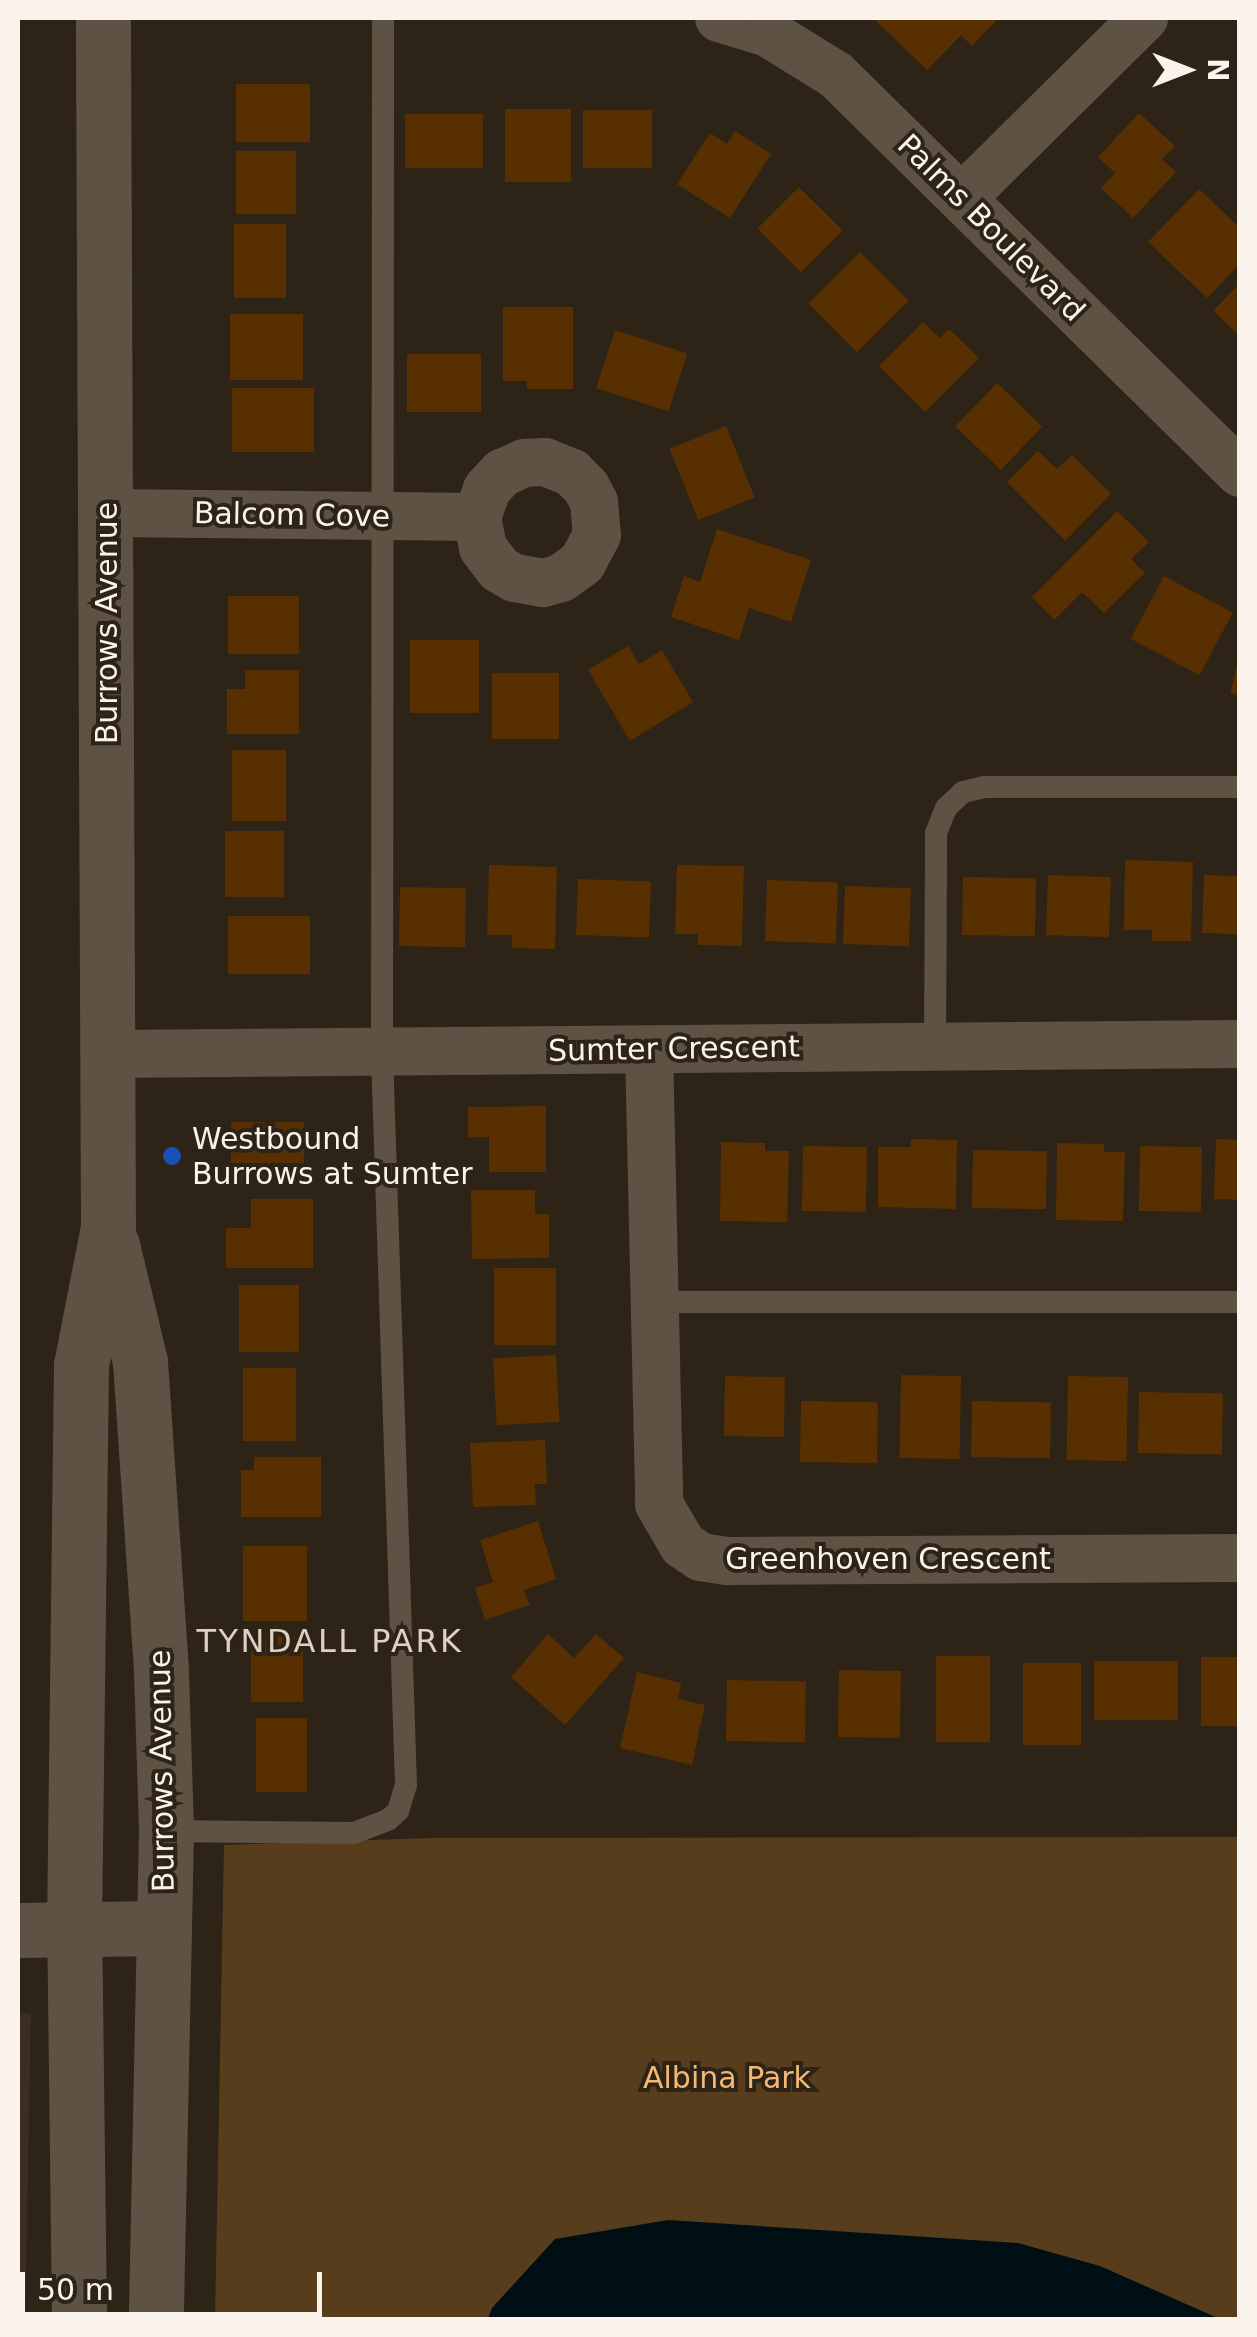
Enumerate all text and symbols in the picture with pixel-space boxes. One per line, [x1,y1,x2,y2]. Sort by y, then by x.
north arrow [1137,20,1237,120]
text: N [1201,58,1234,82]
street label: Palms Boulevard [890,127,1092,329]
street label: Balcom Cove [193,495,391,535]
street label: Burrows Avenue [89,502,125,744]
street label: Sumter Crescent [548,1029,800,1069]
place label: Westbound Burrows at Sumter [192,1121,473,1192]
marker: Westbound Burrows at Sumter [161,1145,183,1167]
street label: Greenhoven Crescent [725,1541,1051,1577]
district label: TYNDALL PARK [196,1622,464,1660]
street label: Burrows Avenue [142,1649,182,1893]
park label: Albina Park [643,2060,811,2096]
scale bar [25,2252,328,2314]
text: 50 m [37,2272,114,2307]

